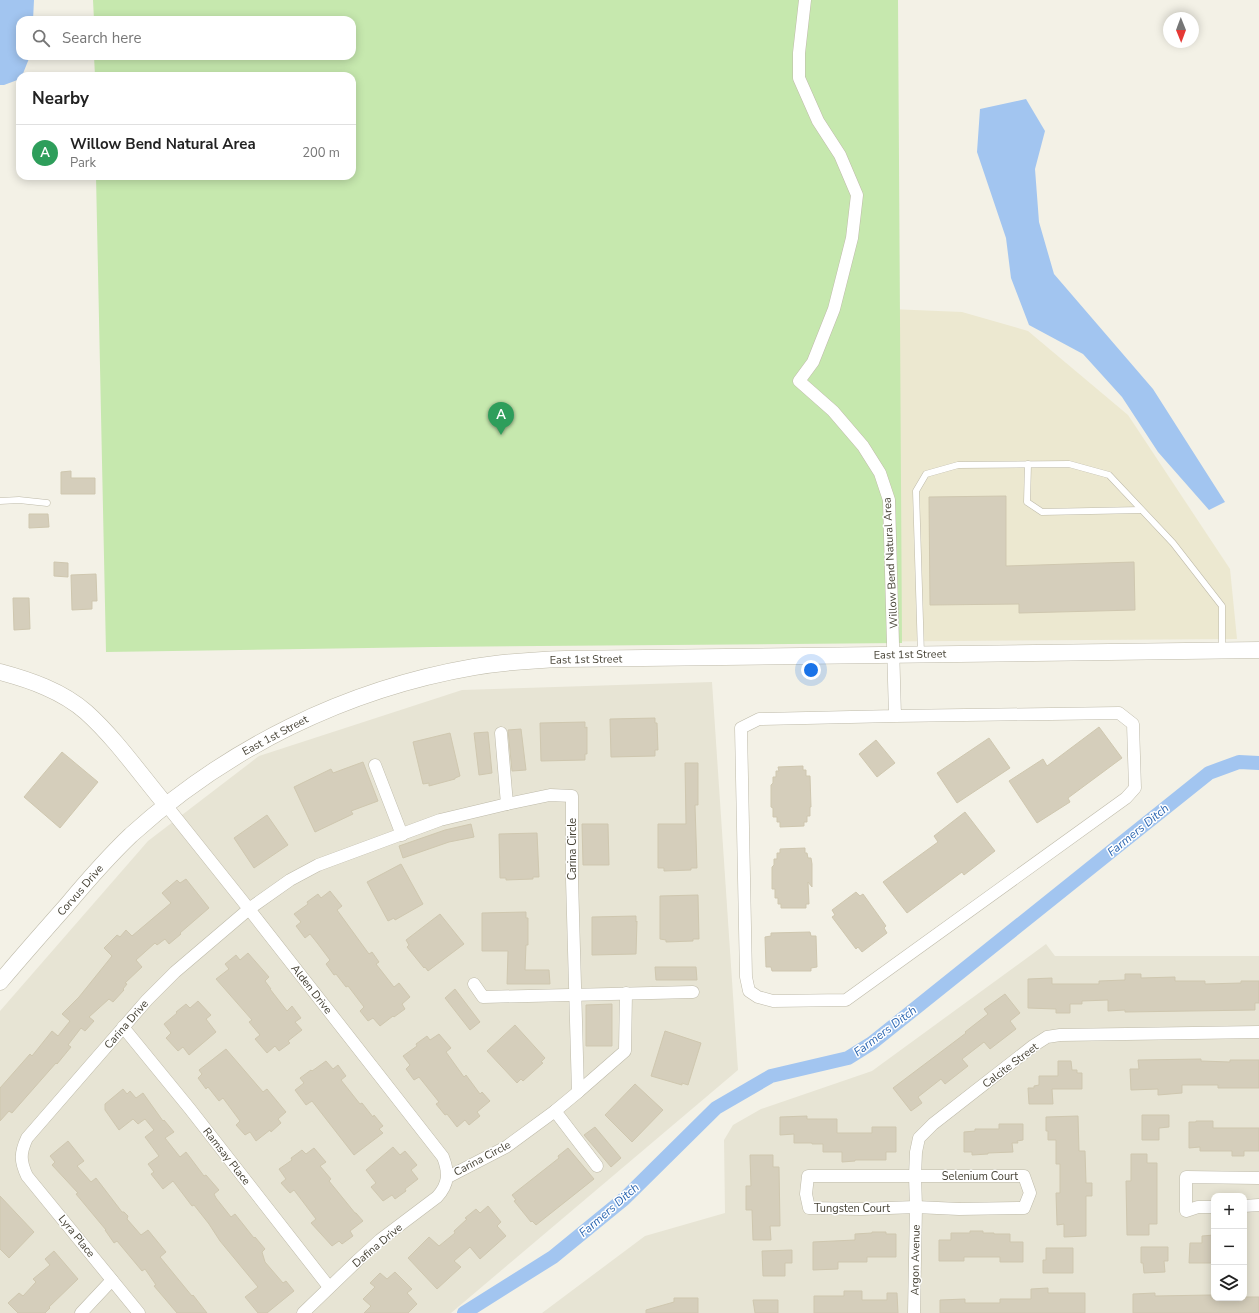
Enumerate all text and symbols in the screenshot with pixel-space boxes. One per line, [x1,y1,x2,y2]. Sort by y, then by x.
north arrow [1163,12,1199,48]
search box [16,16,356,60]
icon: search [30,27,52,49]
text: Search here [62,28,142,48]
text: Nearby [32,87,89,110]
text: Willow Bend Natural Area [70,134,256,154]
text: A [40,144,50,162]
text: 200 m [302,144,340,162]
text: Park [70,154,96,172]
pin: A [488,402,514,435]
street label: Willow Bend Natural Area [880,497,901,629]
street label: East 1st Street [874,646,947,663]
street label: East 1st Street [550,651,623,668]
your location [801,660,821,680]
street label: East 1st Street [240,712,311,759]
water label: Farmers Ditch [1104,800,1172,860]
street label: Carina Circle [565,818,580,880]
street label: Corvus Drive [54,861,107,919]
street label: Alden Drive [288,962,336,1017]
street label: Carina Drive [101,996,152,1052]
water label: Farmers Ditch [850,1002,920,1060]
street label: Calcite Street [979,1039,1041,1091]
street label: Ramsay Place [199,1124,254,1188]
street label: Carina Circle [451,1137,513,1180]
street label: Selenium Court [942,1169,1018,1184]
water label: Farmers Ditch [575,1179,643,1241]
map controls [1211,1193,1247,1301]
button: + [1211,1193,1247,1229]
street label: Tungsten Court [814,1201,890,1216]
street label: Lyra Place [55,1212,98,1261]
street label: Dafina Drive [349,1220,406,1271]
street label: Argon Avenue [907,1224,924,1296]
button: − [1211,1229,1247,1265]
button: layers [1211,1265,1247,1301]

